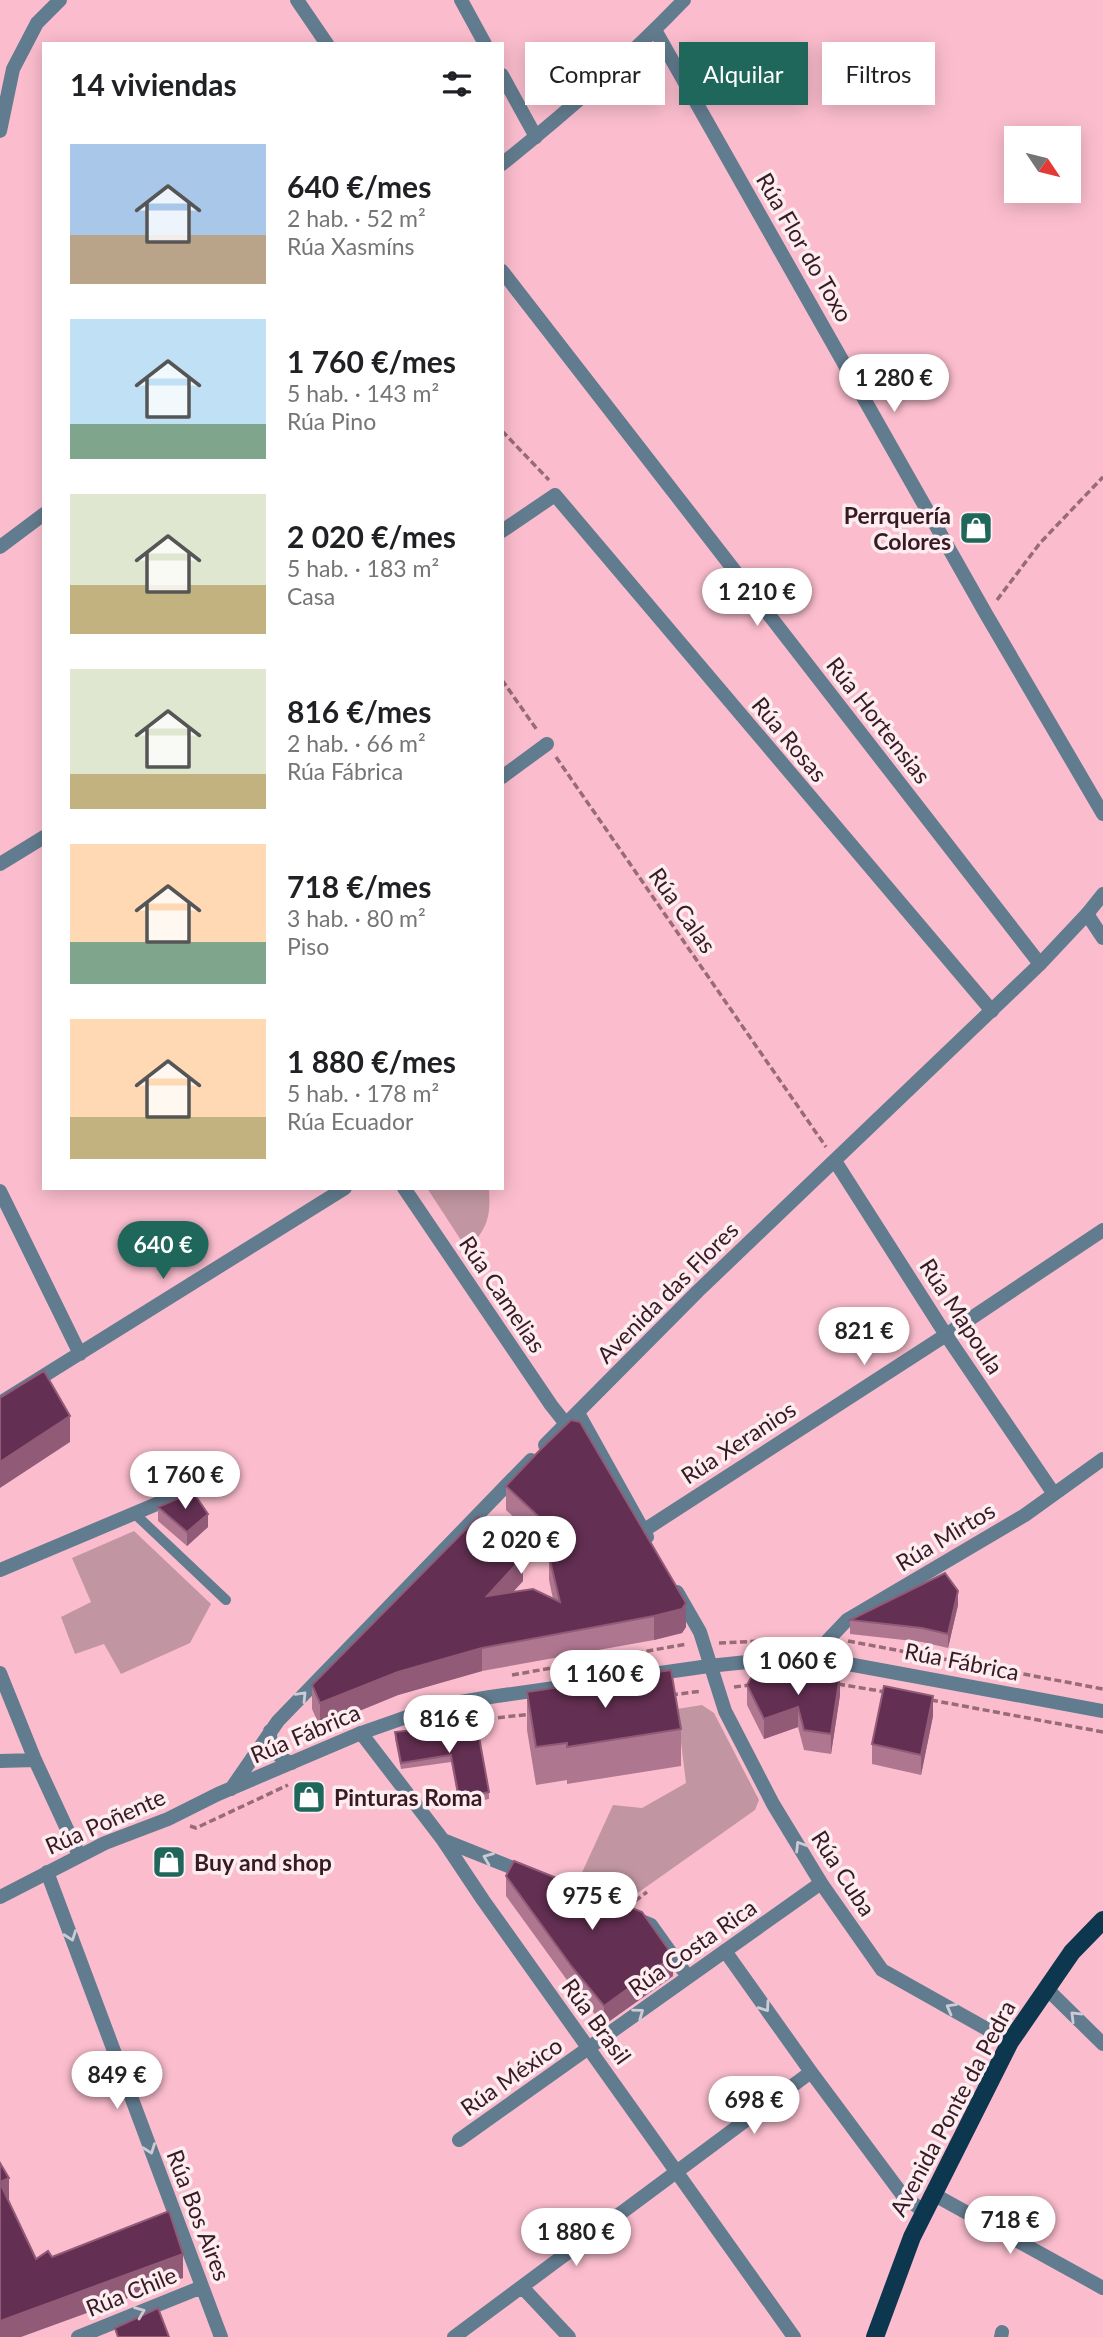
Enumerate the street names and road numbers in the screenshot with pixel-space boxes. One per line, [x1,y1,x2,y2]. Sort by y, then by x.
street label: Rúa Flor do Toxo [751,167,859,327]
street label: Rúa Hortensias [821,651,937,789]
street label: Rúa Rosas [746,691,834,787]
street label: Rúa Calas [644,862,723,958]
street label: Avenida das Flores [591,1215,744,1368]
street label: Rúa Camelias [454,1231,552,1358]
street label: Rúa Mapoula [914,1253,1010,1379]
street label: Rúa Xeranios [675,1395,801,1489]
street label: Rúa Mirtos [890,1496,1000,1576]
street label: Rúa Fábrica [902,1636,1022,1686]
street label: Rúa Fábrica [246,1697,364,1769]
street label: Rúa Poñente [41,1782,169,1860]
street label: Rúa Cuba [806,1825,882,1921]
street label: Rúa Costa Rica [623,1893,761,2001]
street label: Rúa Brasil [557,1973,637,2069]
street label: Avenida Ponte da Pedra [883,1995,1021,2221]
street label: Rúa México [455,2031,567,2121]
street label: Rúa Bos Aires [161,2146,237,2284]
street label: Rúa Chile [82,2260,180,2322]

